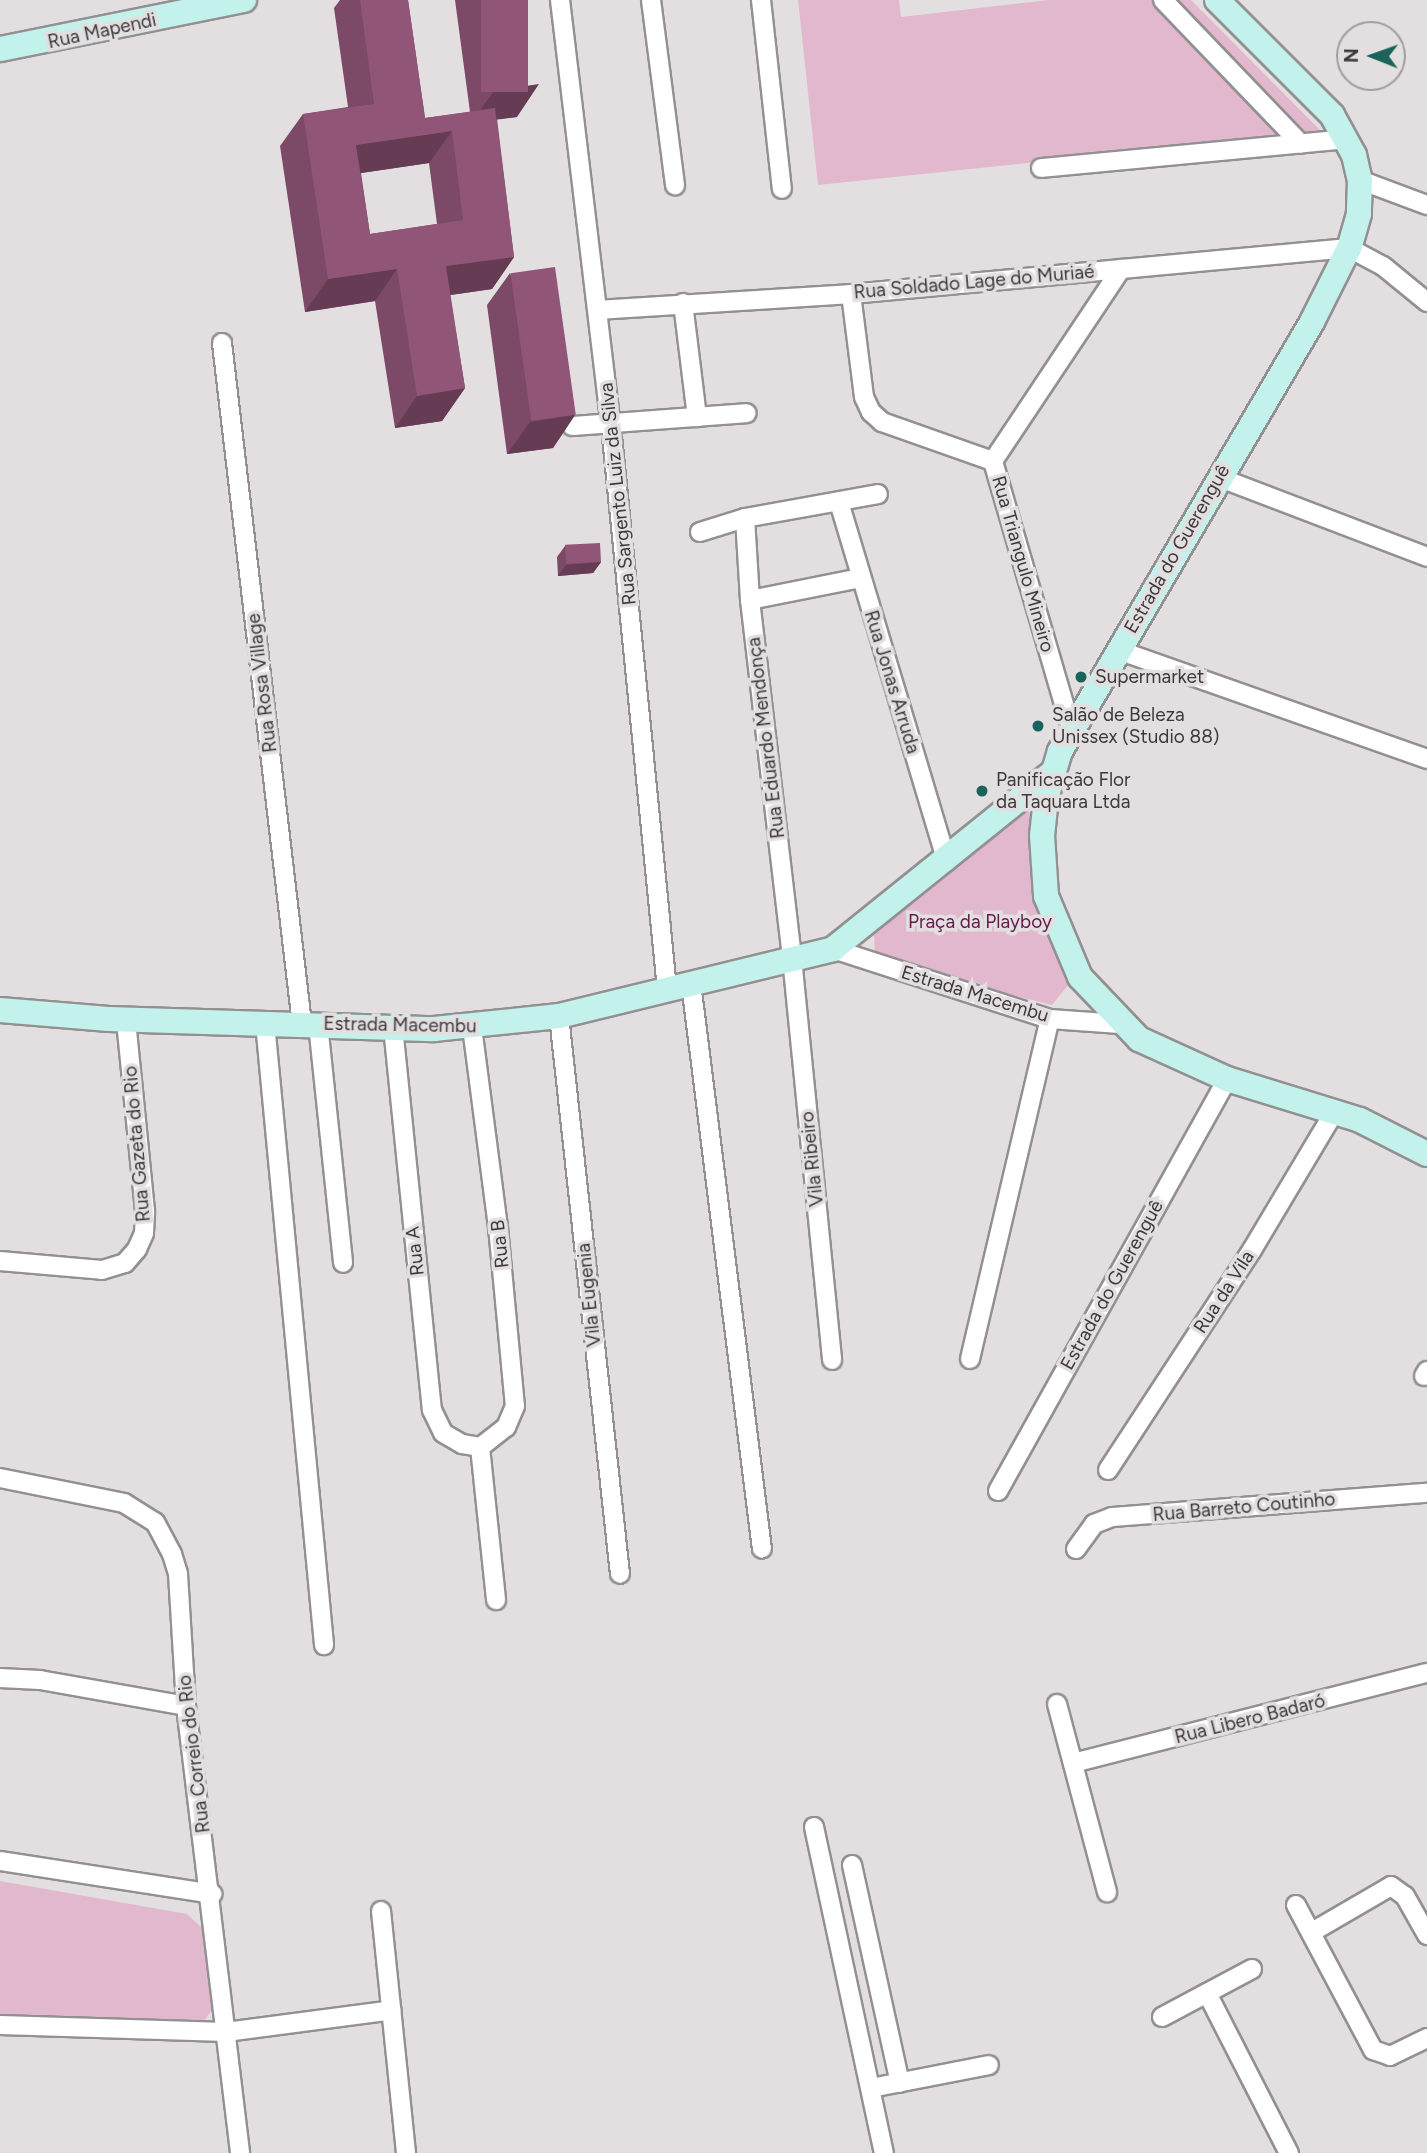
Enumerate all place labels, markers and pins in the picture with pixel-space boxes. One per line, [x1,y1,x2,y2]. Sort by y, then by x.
place label: Supermarket [1095,666,1204,688]
marker: Supermarket [1073,669,1089,685]
place label: Salão de Beleza Unissex (Studio 88) [1052,704,1220,748]
marker: Salão de Beleza Unissex (Studio 88) [1030,718,1046,734]
place label: Panificação Flor da Taquara Ltda [996,769,1131,813]
marker: Panificação Flor da Taquara Ltda [974,783,990,799]

